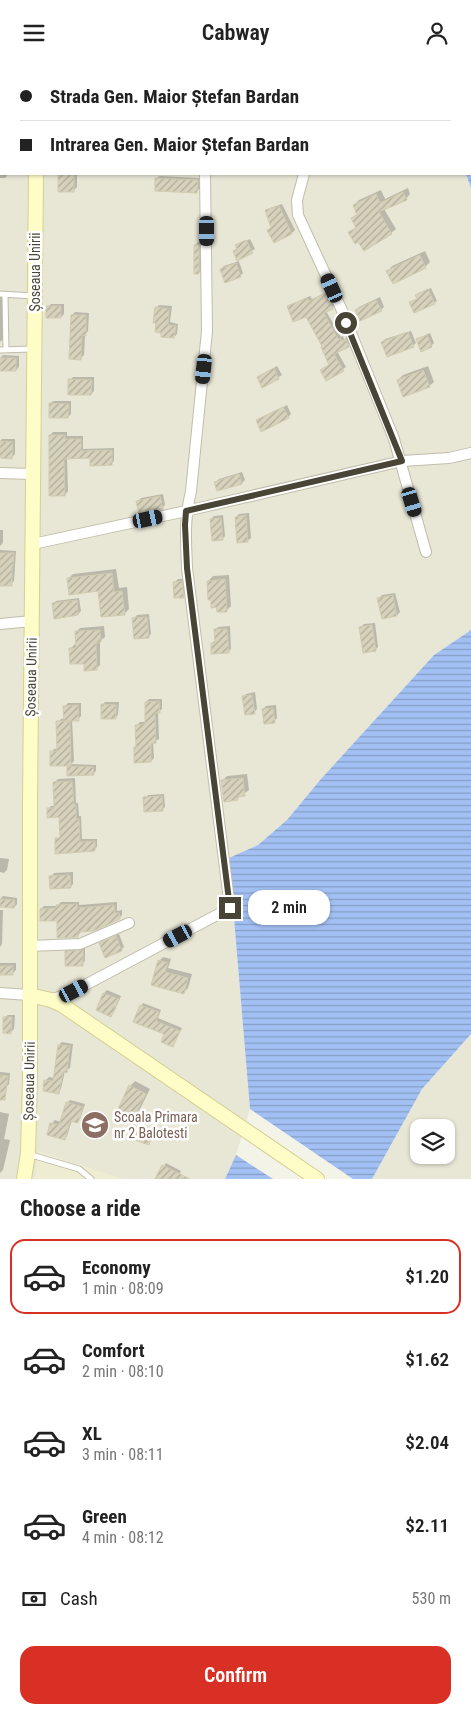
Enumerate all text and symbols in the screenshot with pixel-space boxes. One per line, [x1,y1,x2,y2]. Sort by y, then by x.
icon: menu [20,19,48,47]
icon: person [423,19,451,47]
text: Cabway [202,20,269,45]
text: Strada Gen. Maior Ștefan Bardan [50,85,299,108]
text: Intrarea Gen. Maior Ștefan Bardan [50,133,309,156]
car [199,216,214,246]
street label: Șoseaua Unirii [27,232,44,312]
car [319,271,344,305]
route start [335,312,357,334]
car [194,353,213,385]
car [400,485,423,519]
car [131,509,164,529]
street label: Șoseaua Unirii [22,637,41,717]
callout: 2 min [248,891,330,925]
route end [219,897,241,919]
text: 2 min [271,898,307,917]
car [161,922,194,950]
car [57,977,90,1005]
street label: Șoseaua Unirii [20,1041,39,1121]
place label: Scoala Primara nr 2 Balotesti [114,1109,198,1141]
school or university icon: Scoala Primara nr 2 Balotesti [80,1110,110,1140]
map controls [410,1119,455,1164]
button: layers [410,1119,455,1164]
text: Choose a ride [20,1196,141,1221]
icon: car [22,1254,67,1299]
text: Economy [82,1256,151,1279]
text: $1.20 [405,1265,449,1288]
text: 1 min · 08:09 [82,1279,164,1298]
icon: car [22,1337,67,1382]
text: Comfort [82,1339,145,1362]
text: $1.62 [405,1348,449,1371]
text: 2 min · 08:10 [82,1362,164,1381]
icon: car [22,1420,67,1465]
text: XL [82,1422,102,1445]
text: $2.04 [405,1431,449,1454]
text: 3 min · 08:11 [82,1445,164,1464]
icon: car [22,1503,67,1548]
text: Green [82,1505,127,1528]
text: $2.11 [405,1514,449,1537]
text: 4 min · 08:12 [82,1528,164,1547]
icon: cash [20,1585,48,1613]
text: Cash [60,1587,98,1610]
text: 530 m [412,1589,451,1608]
button: Confirm [20,1646,451,1704]

